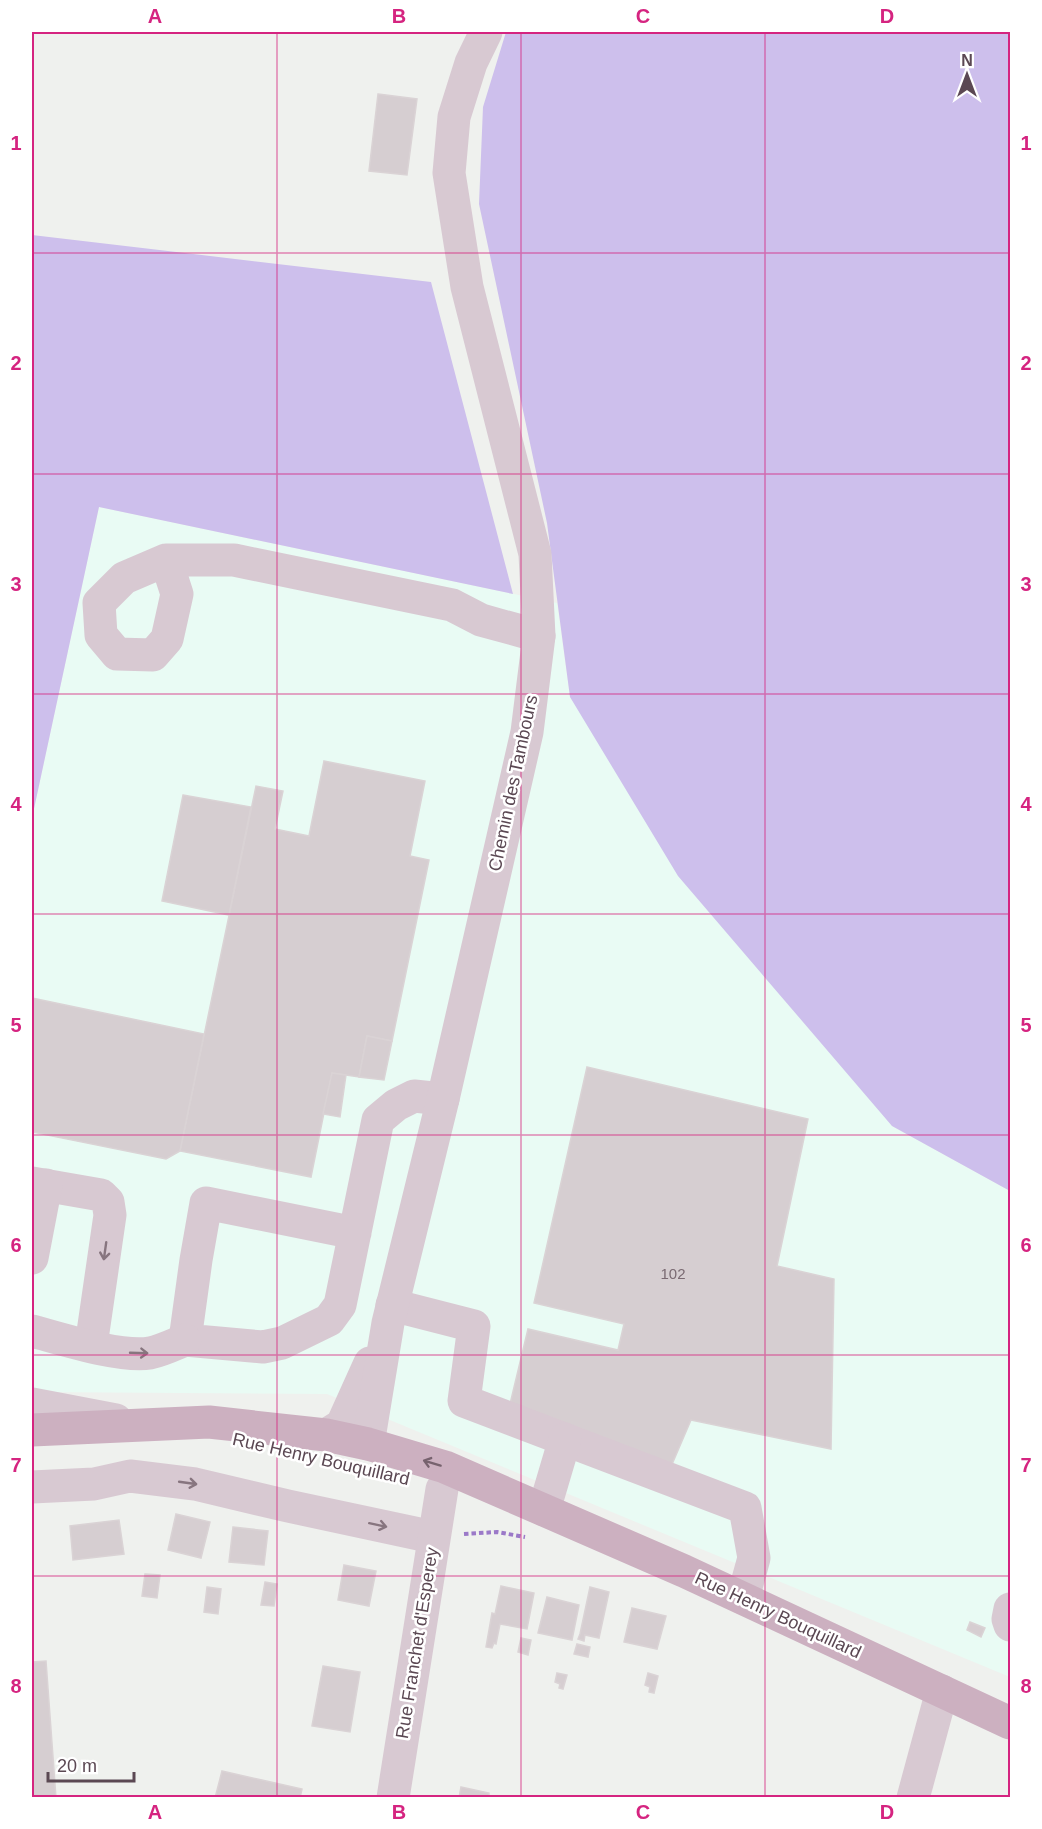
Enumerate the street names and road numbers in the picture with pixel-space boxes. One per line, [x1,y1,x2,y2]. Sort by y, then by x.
street label: Chemin des Tambours [485,693,541,873]
street label: Rue Henry Bouquillard [231,1429,411,1489]
street label: Rue Franchet d'Esperey [392,1546,442,1740]
street label: Rue Henry Bouquillard [692,1568,864,1662]

